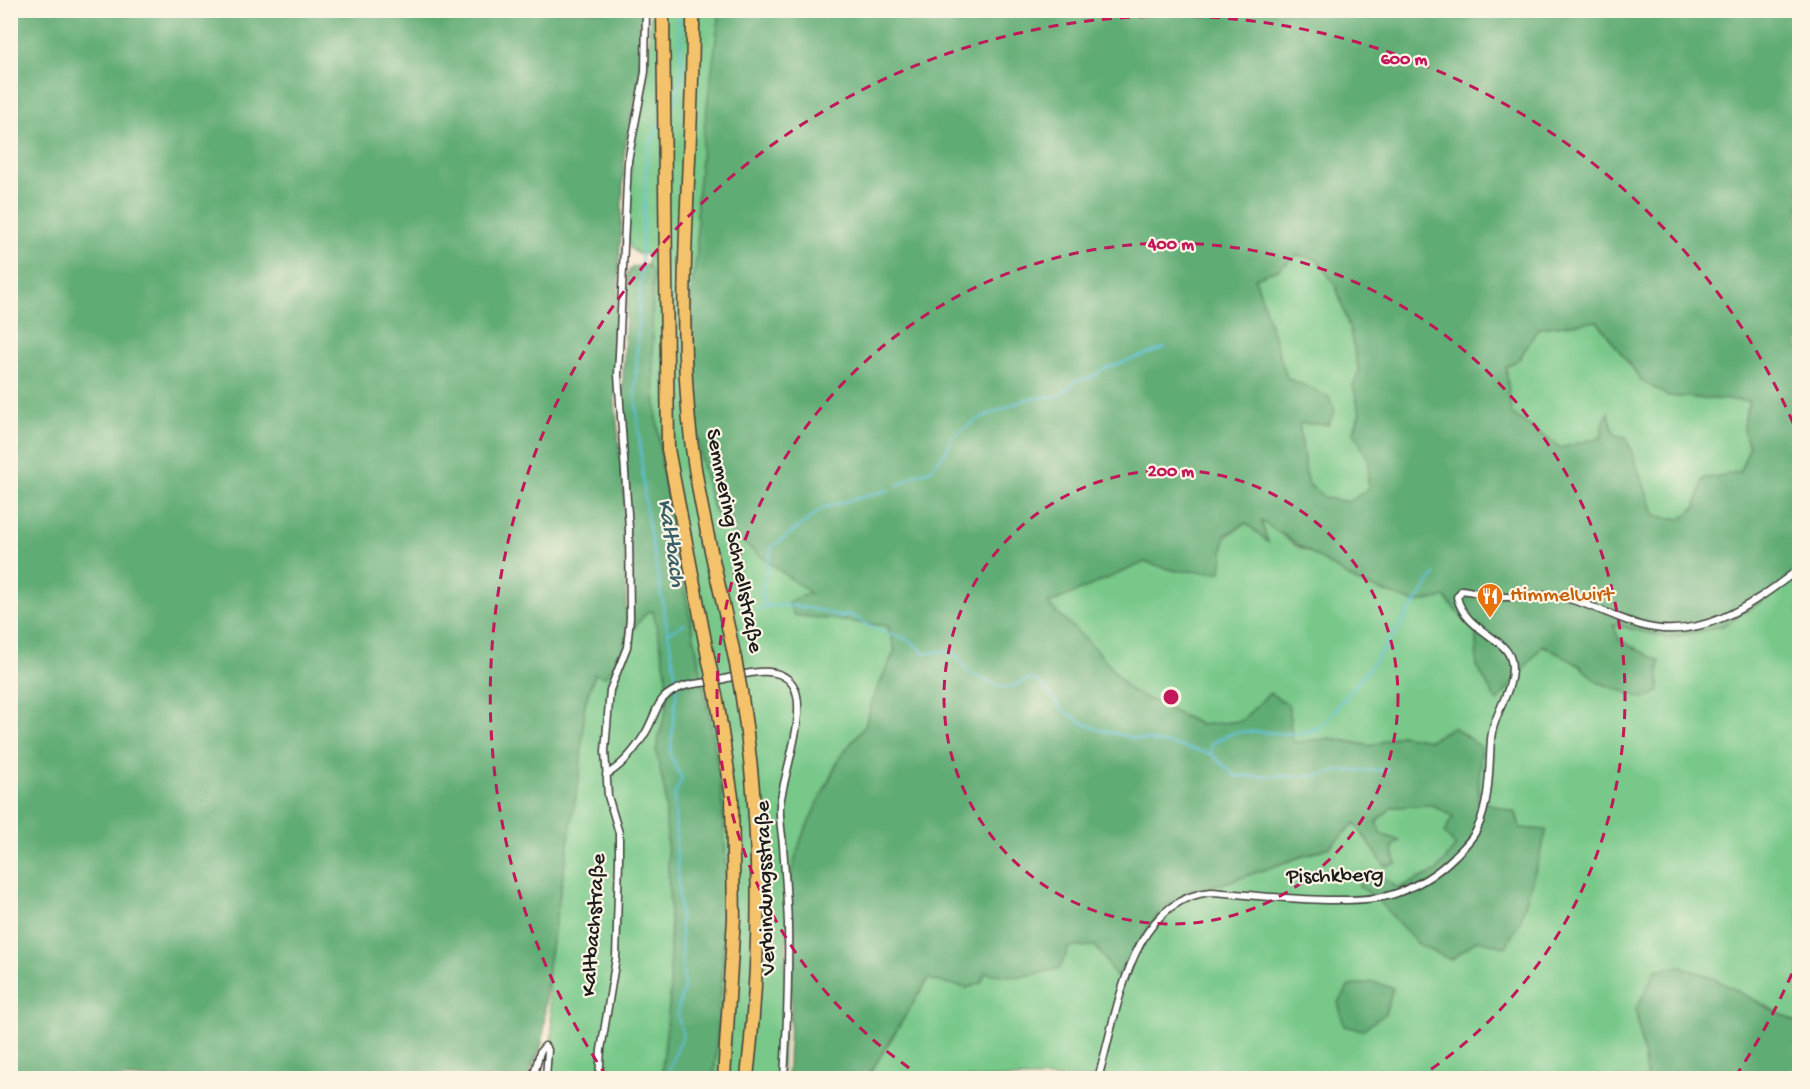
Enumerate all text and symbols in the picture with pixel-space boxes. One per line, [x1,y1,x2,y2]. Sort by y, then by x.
text: 600 m [1381,50,1428,71]
text: 400 m [1147,235,1194,256]
street label: Semmering Schnellstraße [699,427,768,656]
text: 200 m [1148,462,1194,483]
water label: Kaltbach [649,497,691,590]
restaurant icon: Himmelwirt [1475,581,1505,619]
place label: Himmelwirt [1510,583,1615,609]
centre of rings [1161,687,1181,707]
street label: Verbindungsstraße [751,800,783,977]
street label: Kaltbachstraße [577,852,613,997]
street label: Pischkberg [1285,863,1384,891]

